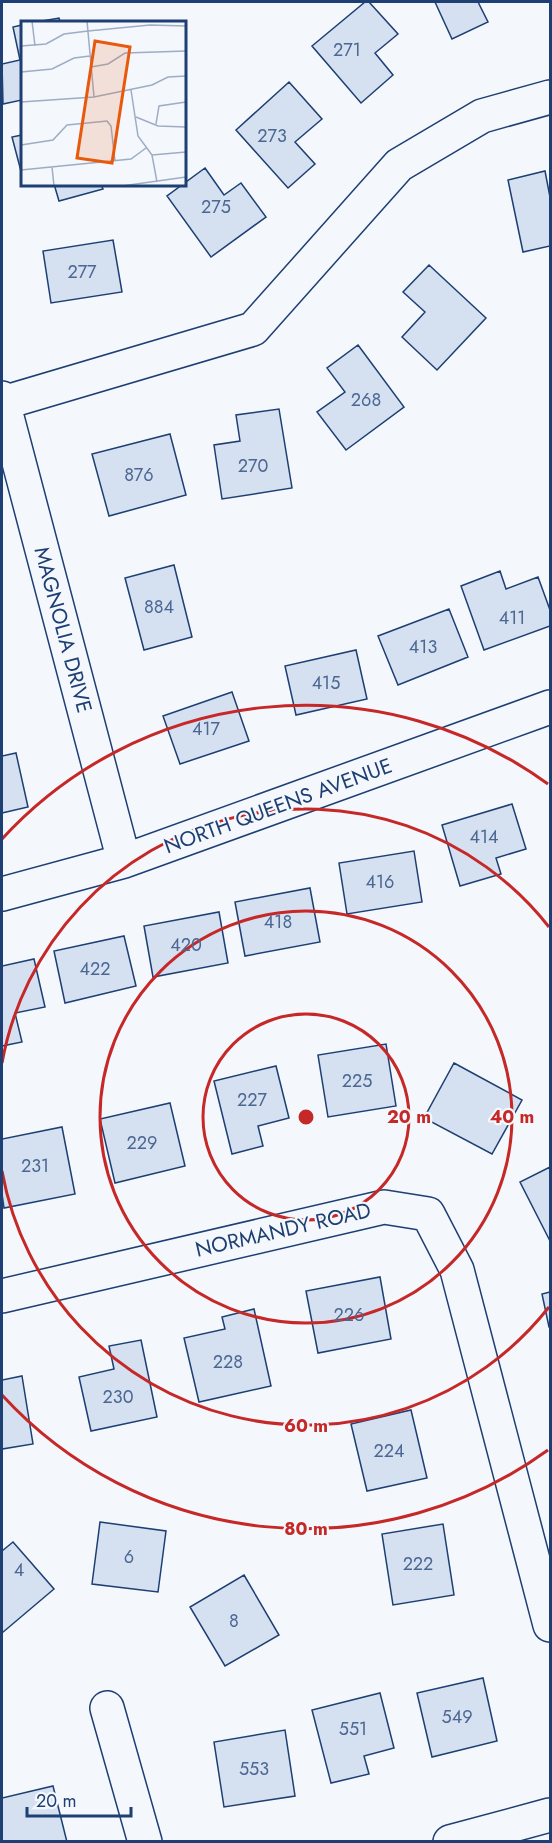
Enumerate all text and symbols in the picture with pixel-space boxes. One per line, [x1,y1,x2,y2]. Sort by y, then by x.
inset map [21,21,186,186]
house number: 271 [333,37,361,63]
house number: 273 [257,123,287,149]
house number: 275 [201,194,231,220]
house number: 277 [67,259,97,285]
house number: 268 [351,387,381,413]
house number: 270 [238,453,268,479]
house number: 876 [124,462,154,488]
street label: MAGNOLIA DRIVE [26,544,100,716]
house number: 884 [144,594,174,620]
house number: 411 [499,605,525,631]
house number: 413 [409,634,437,660]
house number: 415 [312,670,340,696]
house number: 417 [192,716,221,742]
street label: NORTH QUEENS AVENUE [160,751,396,861]
house number: 414 [469,824,499,850]
house number: 416 [366,869,394,895]
house number: 418 [264,909,292,935]
house number: 420 [170,932,202,958]
house number: 422 [80,956,110,982]
house number: 225 [342,1068,372,1094]
house number: 227 [237,1087,268,1113]
text: 20 m [387,1104,431,1130]
text: 40 m [490,1104,534,1130]
centre of rings [296,1107,316,1127]
house number: 229 [127,1130,157,1156]
house number: 231 [21,1153,49,1179]
street label: NORMANDY ROAD [192,1195,374,1265]
house number: 226 [334,1302,364,1328]
house number: 228 [213,1349,243,1375]
house number: 230 [103,1384,134,1410]
text: 60 m [284,1413,328,1439]
house number: 224 [374,1438,404,1464]
text: 80 m [284,1516,328,1542]
house number: 6 [124,1544,134,1570]
house number: 222 [403,1551,433,1577]
house number: 4 [14,1557,24,1583]
house number: 8 [229,1608,239,1634]
house number: 549 [441,1704,473,1730]
house number: 551 [339,1716,367,1742]
house number: 553 [239,1756,269,1782]
scale bar [27,1780,130,1818]
text: 20 m [36,1788,76,1814]

